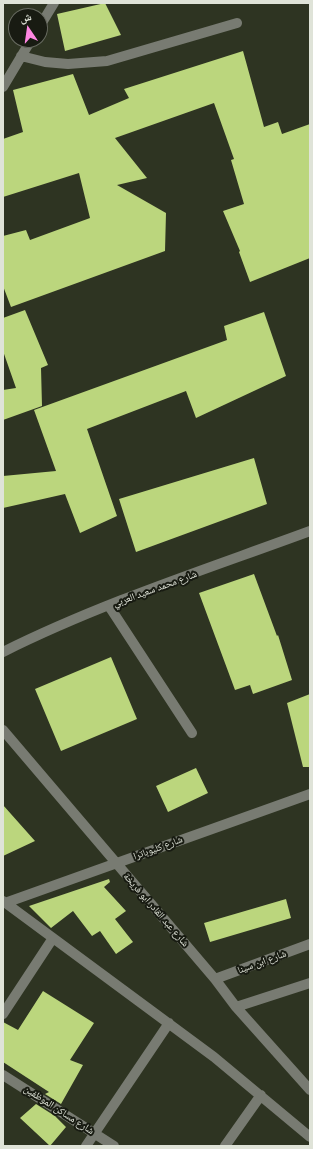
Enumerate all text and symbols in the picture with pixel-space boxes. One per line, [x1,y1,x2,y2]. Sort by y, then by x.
north arrow [8,8,48,48]
text: ش [18,9,33,25]
street label: شارع محمد سعيد العربي [111,568,199,610]
street label: شارع كليوباترا [132,834,184,862]
street label: شارع عبد القادر ابو فريخة [121,871,191,949]
street label: شارع ابن سينا [236,948,288,976]
street label: شارع مساكن الموظفين [22,1083,96,1137]

